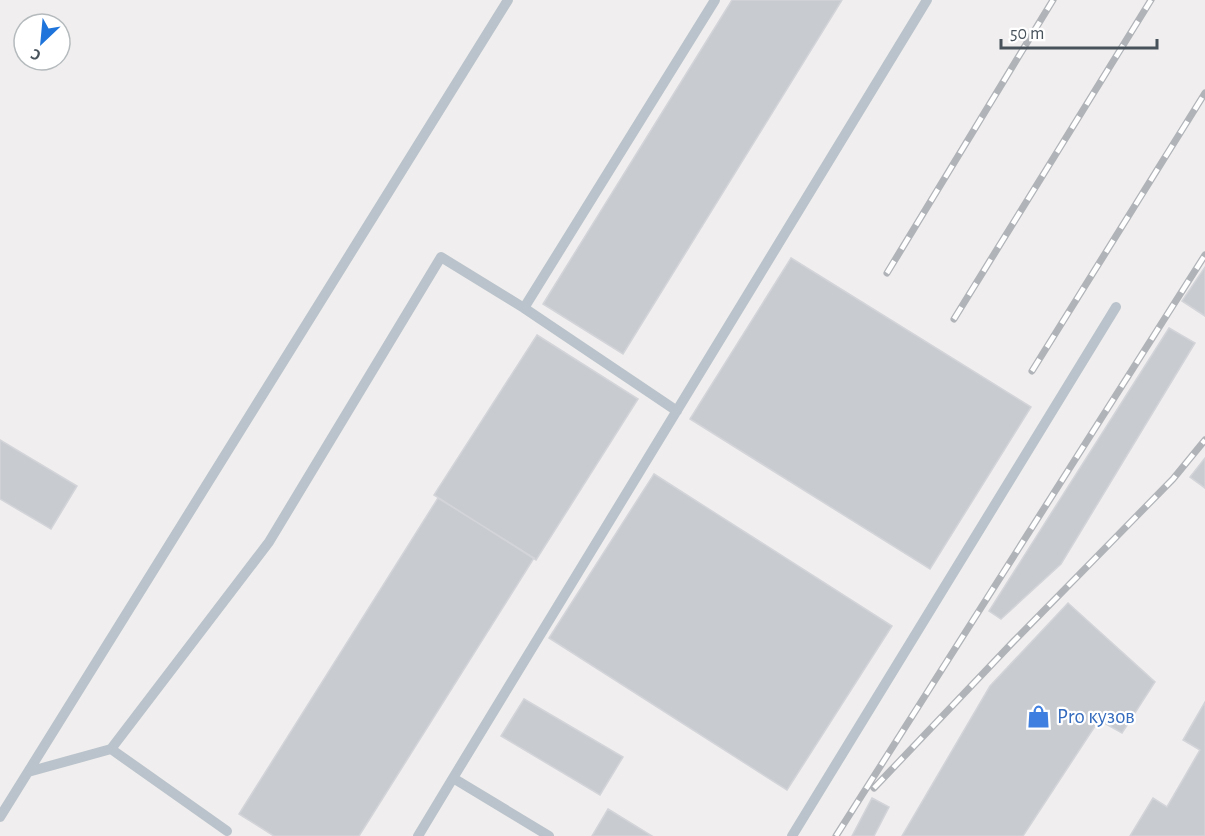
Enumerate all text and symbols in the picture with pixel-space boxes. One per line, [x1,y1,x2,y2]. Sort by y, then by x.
north arrow [12,12,72,72]
scale bar [1001,12,1157,50]
text: 50 m [1010,25,1044,43]
text: С [28,45,43,64]
shop icon: Pro кузов [1026,703,1052,729]
place label: Pro кузов [1057,706,1135,727]

